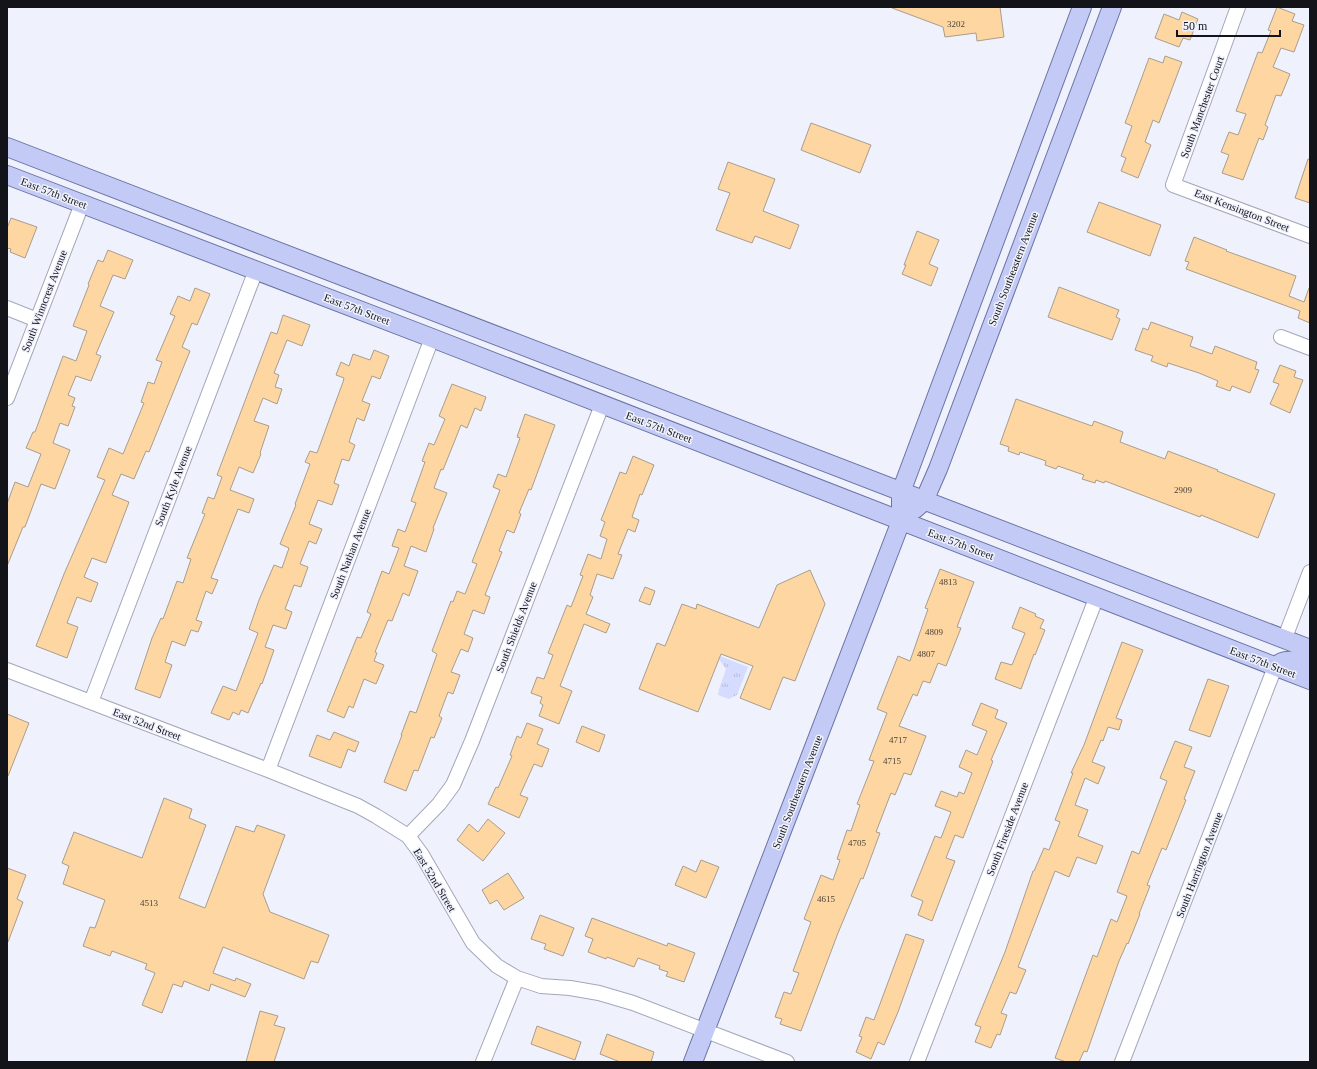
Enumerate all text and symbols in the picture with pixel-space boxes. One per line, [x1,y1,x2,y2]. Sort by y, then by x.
scale bar [1177,12,1280,38]
house number: 3202 [947,19,965,29]
text: 50 m [1183,19,1208,33]
street label: South Manchester Court [1178,54,1226,160]
street label: East 57th Street [19,175,89,211]
street label: East Kensington Street [1193,186,1291,234]
street label: South Southeastern Avenue [986,210,1040,328]
street label: South Winncrest Avenue [19,248,69,354]
street label: East 57th Street [322,291,392,327]
street label: East 57th Street [624,409,694,445]
street label: South Kyle Avenue [152,444,194,528]
house number: 2909 [1174,485,1193,495]
street label: South Nathan Avenue [327,507,373,601]
street label: East 57th Street [926,526,996,562]
house number: 4813 [939,577,958,587]
street label: South Shields Avenue [493,580,539,674]
house number: 4809 [925,627,944,637]
street label: East 57th Street [1228,644,1298,680]
house number: 4807 [917,649,936,659]
street label: East 52nd Street [111,705,183,743]
street label: South Southeastern Avenue [770,733,824,851]
house number: 4717 [889,735,908,745]
house number: 4715 [883,756,902,766]
street label: South Fireside Avenue [984,780,1030,878]
street label: South Harrington Avenue [1173,810,1225,920]
house number: 4705 [848,838,867,848]
street label: East 52nd Street [411,846,459,914]
house number: 4615 [817,894,836,904]
house number: 4513 [140,898,159,908]

